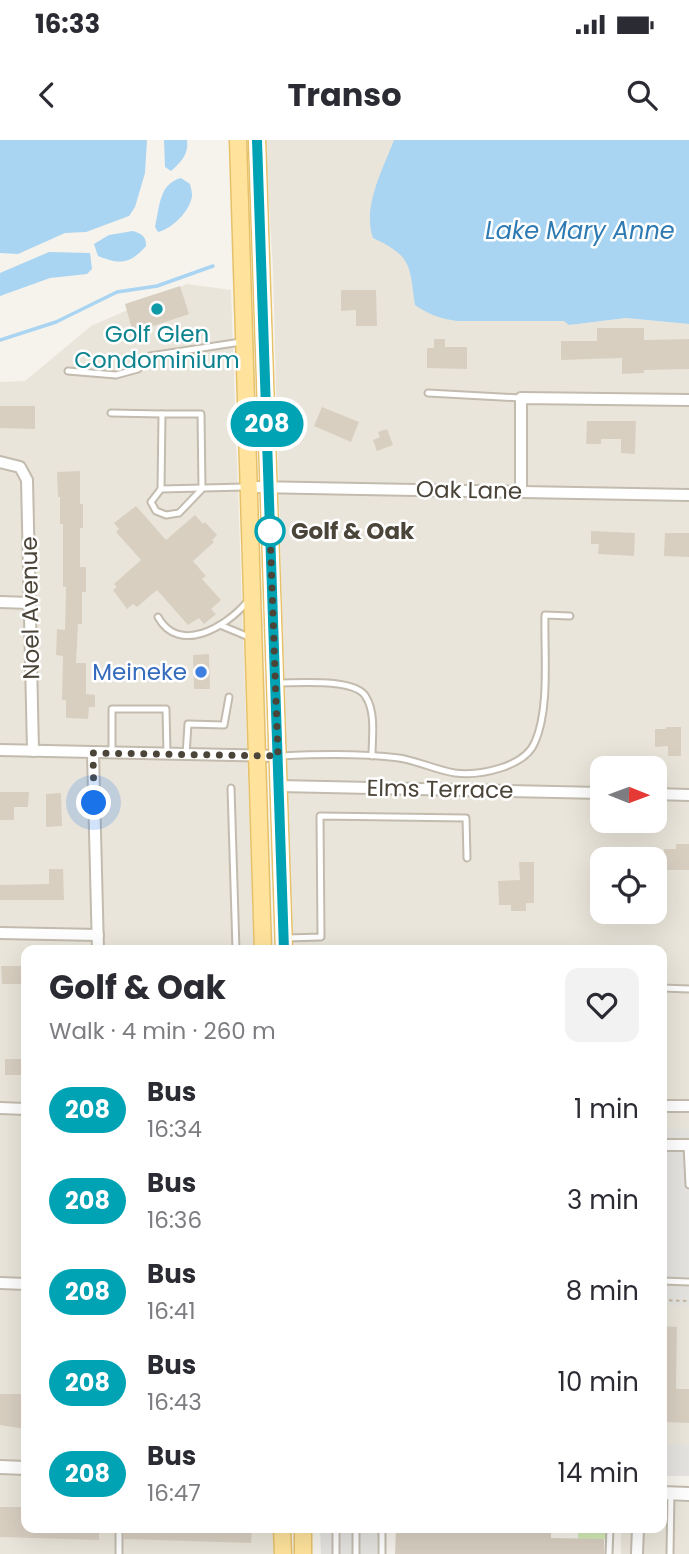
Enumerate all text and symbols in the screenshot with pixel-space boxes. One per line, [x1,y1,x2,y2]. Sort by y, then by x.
text: 16:33 [35,6,100,42]
text: Transo [287,72,402,117]
icon: back [28,76,66,114]
icon: search [623,76,661,114]
water label: Lake Mary Anne [485,214,675,247]
marker: Golf Glen Condominium [149,301,165,317]
place label: Golf Glen Condominium [74,318,240,376]
line badge: 208 [227,401,307,447]
text: 208 [245,407,289,440]
street label: Oak Lane [416,473,522,507]
place label: Golf & Oak [291,515,415,547]
marker: Golf & Oak [255,516,285,546]
street label: Noel Avenue [13,536,47,680]
place label: Meineke [92,656,187,688]
marker: Meineke [193,664,209,680]
north arrow [590,756,667,833]
map controls [590,756,667,924]
street label: Elms Terrace [366,772,514,806]
your location [76,785,111,820]
button: locate [590,847,667,924]
text: Golf & Oak [49,964,226,1011]
button: heart [565,968,639,1042]
text: Walk · 4 min · 260 m [49,1015,276,1047]
text: Bus [147,1074,196,1110]
text: 1 min [574,1091,639,1127]
text: 208 [65,1093,110,1126]
text: 16:34 [147,1113,202,1145]
text: Bus [147,1165,196,1201]
text: 3 min [567,1182,639,1218]
text: 208 [65,1184,110,1217]
text: 16:36 [147,1204,202,1236]
text: Bus [147,1256,196,1292]
text: 8 min [566,1273,639,1309]
text: 208 [65,1275,110,1308]
text: 16:41 [147,1295,196,1327]
text: Bus [147,1347,196,1383]
text: 10 min [558,1364,639,1400]
text: 208 [65,1366,110,1399]
text: 16:43 [147,1386,202,1418]
text: Bus [147,1438,196,1474]
text: 14 min [558,1455,639,1491]
text: 208 [65,1457,110,1490]
text: 16:47 [147,1477,201,1509]

